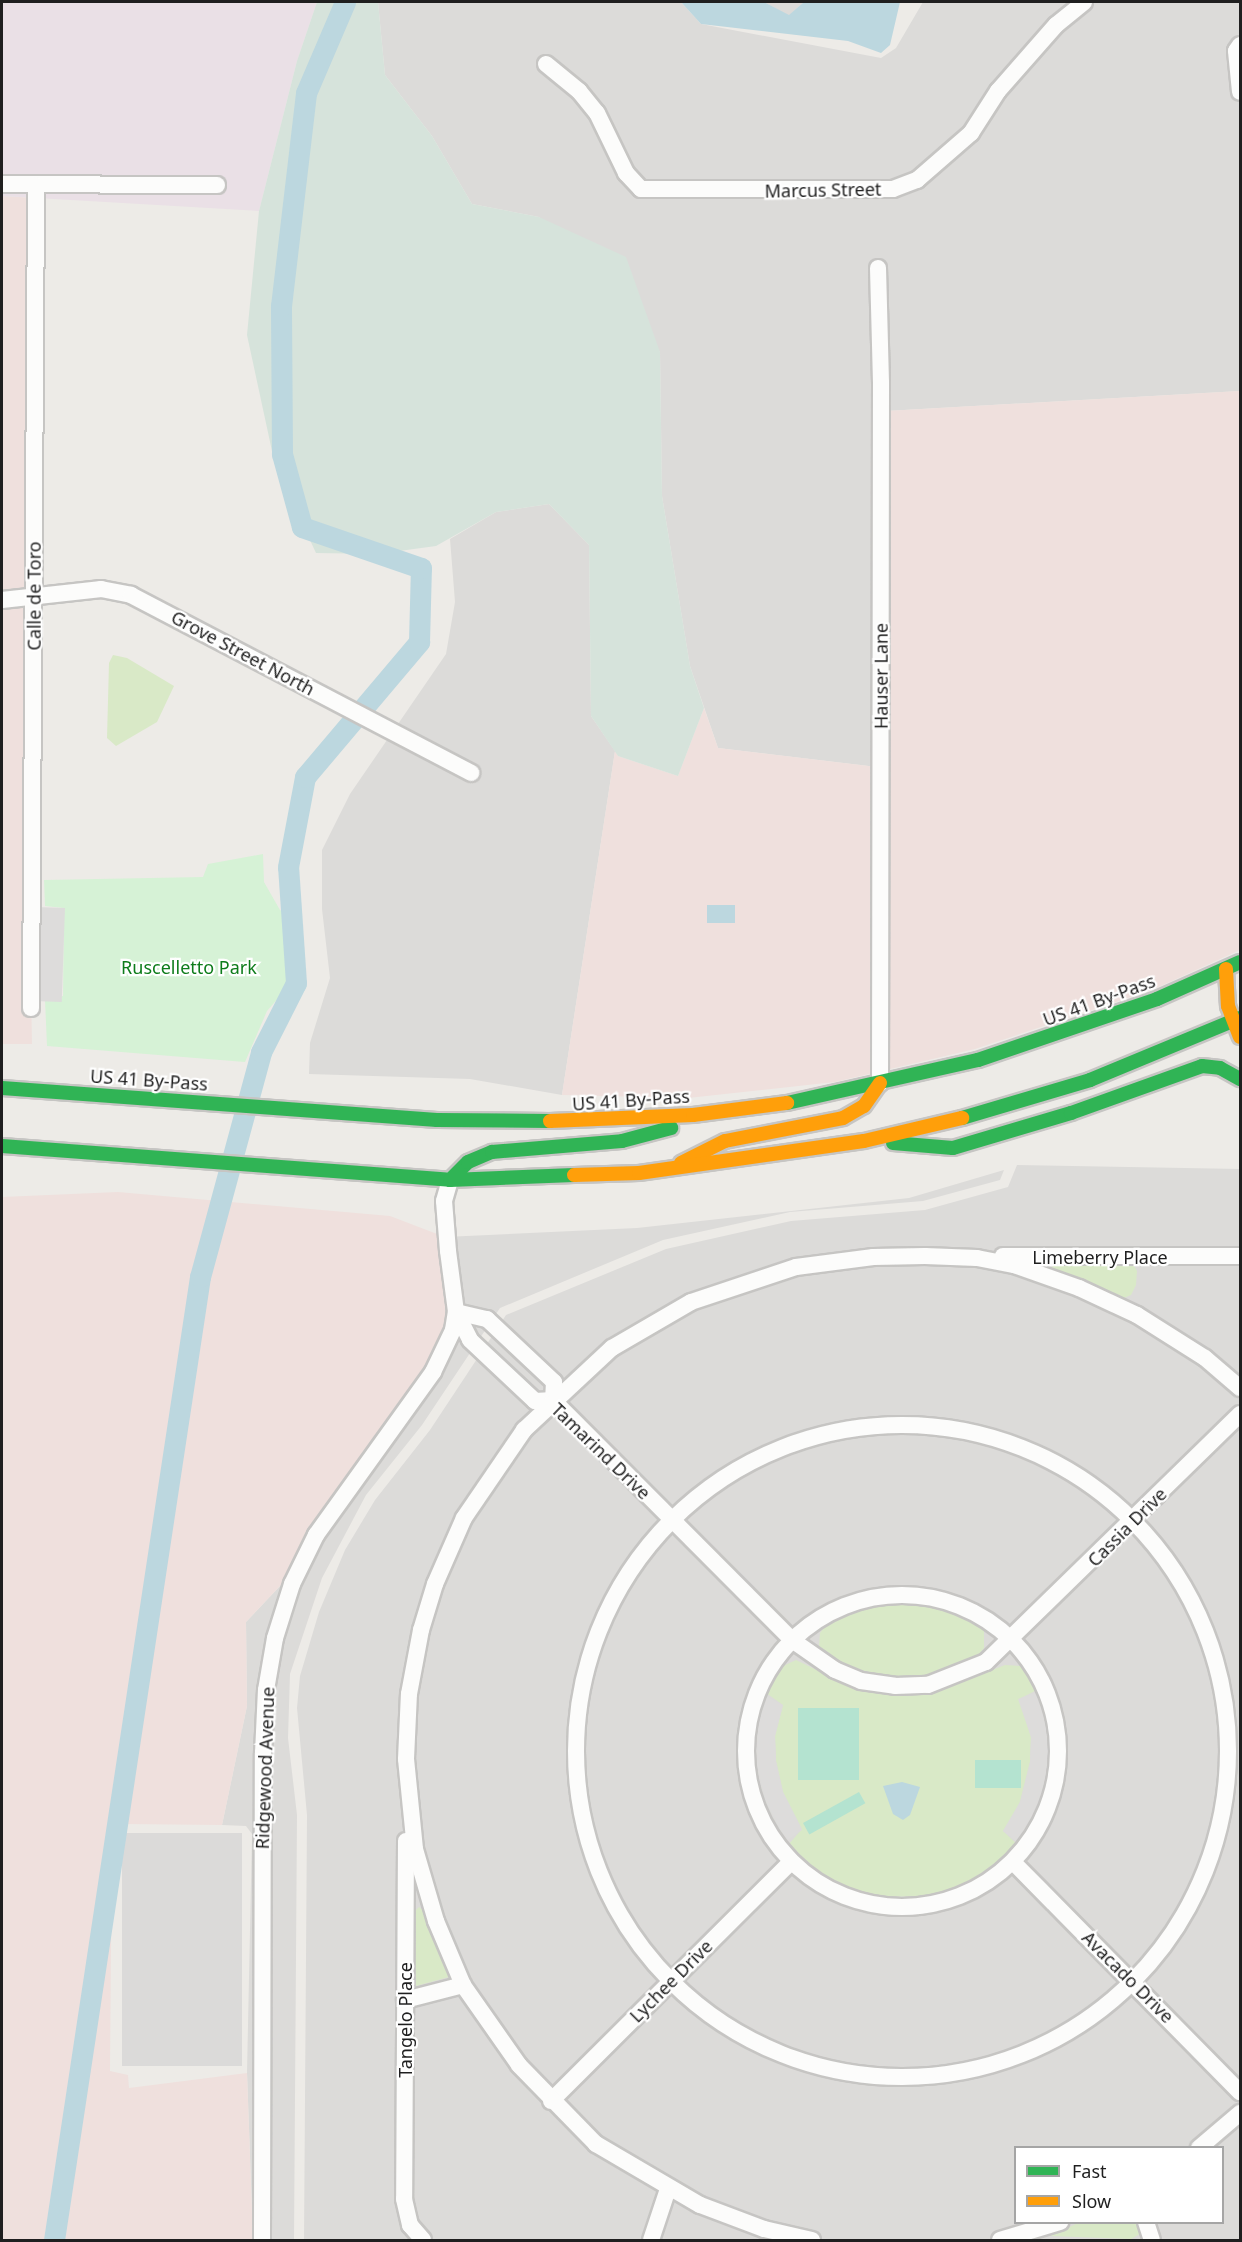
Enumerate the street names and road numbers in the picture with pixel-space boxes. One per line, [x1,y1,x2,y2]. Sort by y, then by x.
street label: Marcus Street [764,178,882,202]
street label: Calle de Toro [23,541,45,651]
street label: Grove Street North [168,606,318,700]
street label: Hauser Lane [870,623,892,729]
street label: US 41 By-Pass [1040,970,1158,1030]
street label: US 41 By-Pass [89,1065,209,1095]
street label: US 41 By-Pass [571,1085,691,1115]
street label: Limeberry Place [1032,1246,1168,1268]
street label: Tamarind Drive [547,1398,655,1504]
street label: Cassia Drive [1083,1483,1171,1571]
street label: Ridgewood Avenue [251,1686,279,1850]
street label: Avacado Drive [1078,1927,1178,2027]
street label: Lychee Drive [625,1935,717,2027]
street label: Tangelo Place [394,1962,416,2078]

